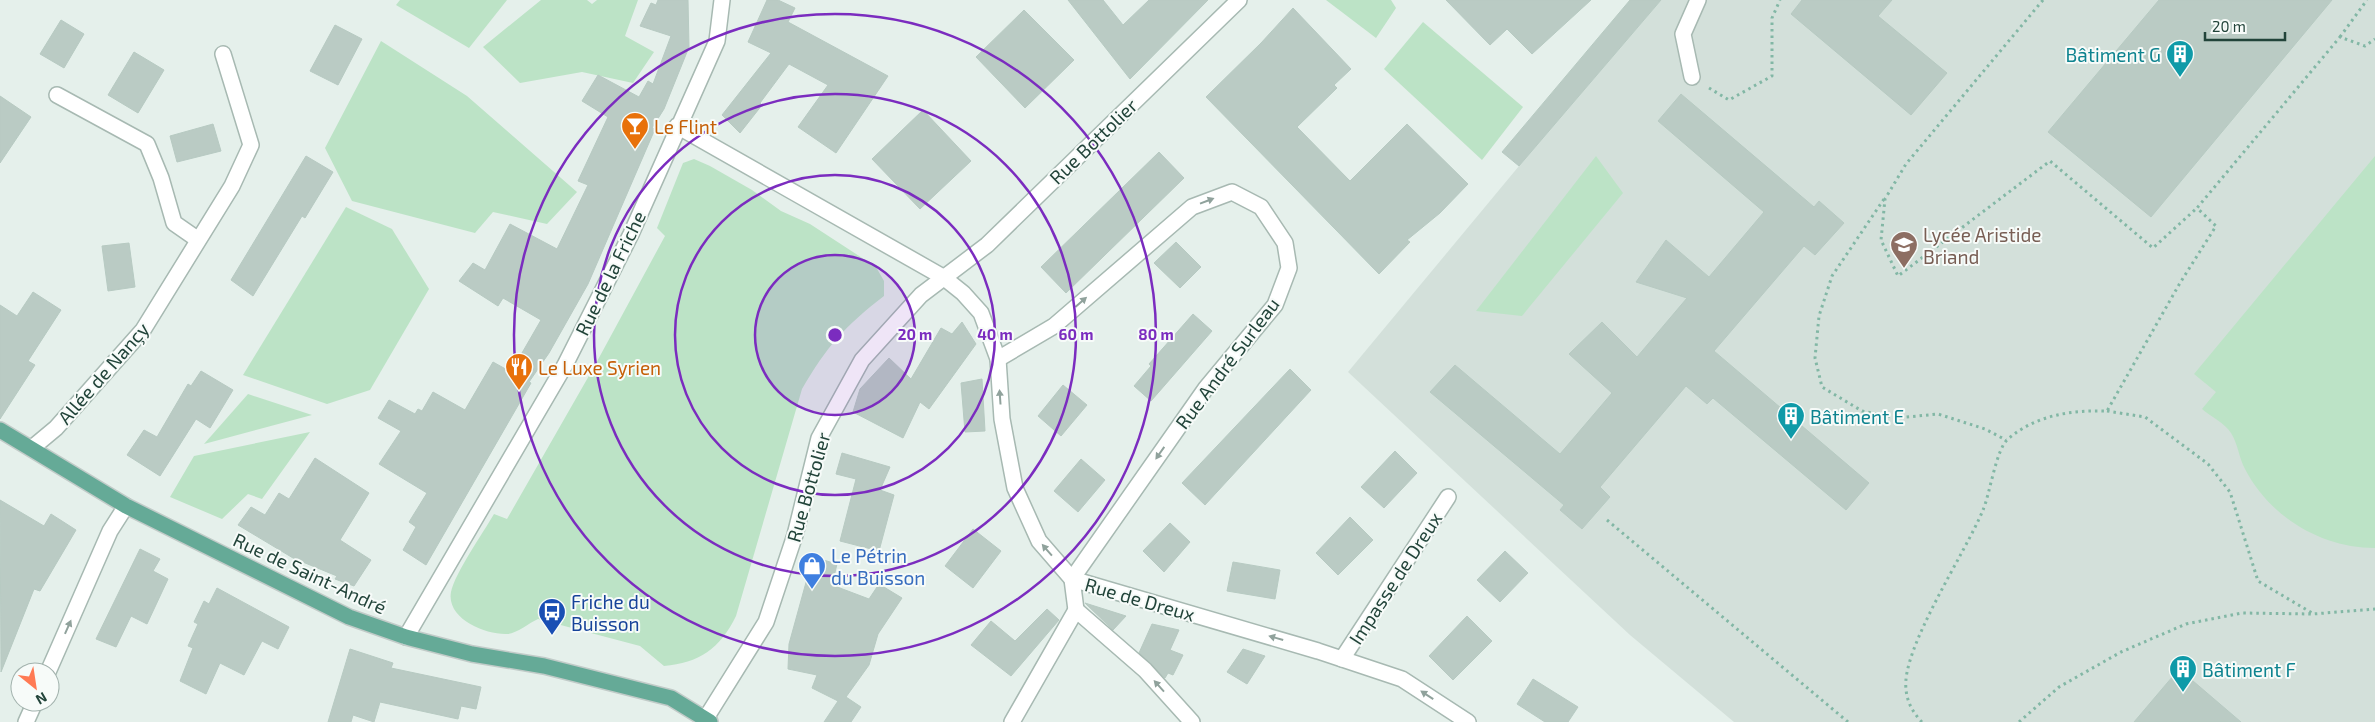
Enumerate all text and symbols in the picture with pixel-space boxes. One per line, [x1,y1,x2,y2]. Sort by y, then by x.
scale bar [2205,10,2285,42]
text: 20 m [2212,17,2246,35]
building icon: Bâtiment G [2165,39,2195,78]
place label: Bâtiment G [2066,43,2161,66]
street label: Rue Bottolier [1044,93,1142,189]
bar icon: Le Flint [620,111,650,150]
place label: Le Flint [654,115,717,138]
one-way arrow [1200,197,1215,205]
street label: Rue de la Friche [570,207,650,339]
place label: Lycée Aristide Briand [1923,223,2042,268]
school or university icon: Lycée Aristide Briand [1889,230,1919,269]
street label: Rue André Surleau [1170,293,1284,433]
one-way arrow [1075,297,1088,308]
street label: Allée de Nançy [53,317,154,429]
text: 20 m [898,325,932,343]
text: 40 m [977,325,1013,343]
text: 60 m [1059,325,1093,343]
text: 80 m [1138,325,1174,343]
centre of rings [826,326,844,344]
restaurant icon: Le Luxe Syrien [504,352,534,391]
place label: Le Luxe Syrien [538,356,661,379]
one-way arrow [996,389,1004,405]
building icon: Bâtiment E [1776,401,1806,440]
place label: Bâtiment E [1810,405,1904,428]
street label: Rue Bottolier [781,429,835,544]
one-way arrow [1155,446,1165,460]
street label: Impasse de Dreux [1344,507,1446,649]
street label: Rue de Saint-André [230,527,390,619]
place label: Le Pétrin du Buisson [831,544,925,589]
one-way arrow [1041,545,1053,557]
shop icon: Le Pétrin du Buisson [797,551,827,590]
street label: Rue de Dreux [1082,572,1198,626]
place label: Friche du Buisson [571,590,650,635]
bus stop icon: Friche du Buisson [537,597,567,636]
one-way arrow [64,620,72,634]
one-way arrow [1268,634,1283,642]
building icon: Bâtiment F [2168,654,2198,693]
place label: Bâtiment F [2202,658,2296,681]
north arrow [10,662,60,712]
one-way arrow [1153,680,1165,692]
text: N [33,689,50,709]
one-way arrow [1420,690,1434,700]

